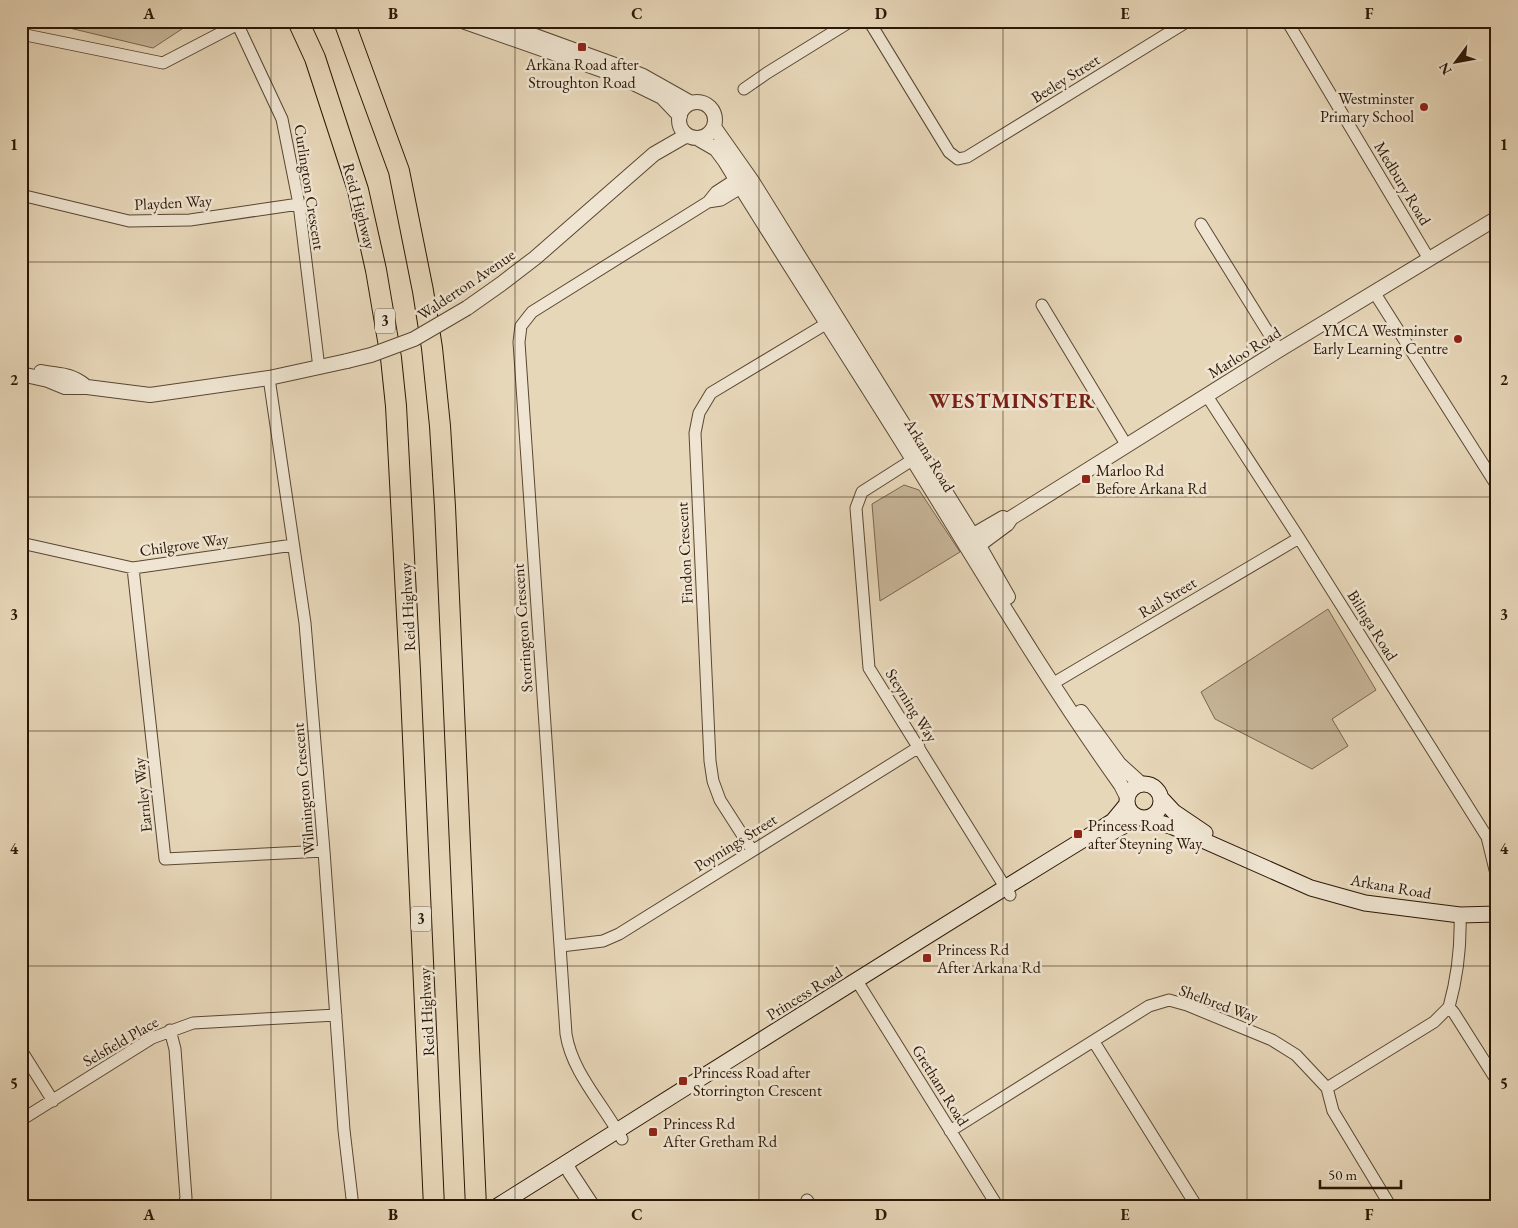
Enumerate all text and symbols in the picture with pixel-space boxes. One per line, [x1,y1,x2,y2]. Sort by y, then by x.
text: A [142,3,155,24]
text: B [388,3,398,24]
text: C [631,3,643,24]
text: D [875,3,887,24]
text: E [1120,3,1130,24]
text: F [1365,3,1374,24]
north arrow [1430,38,1480,88]
marker: Arkana Road after Stroughton Road [576,41,588,53]
street label: Beeley Street [1027,49,1104,108]
place label: Arkana Road after Stroughton Road [524,54,639,93]
text: N [1434,59,1456,78]
place label: Westminster Primary School [1320,88,1415,127]
marker: Westminster Primary School [1418,101,1430,113]
street label: Curlington Crescent [289,123,330,251]
text: 1 [10,134,18,155]
text: 1 [1500,134,1508,155]
street label: Medbury Road [1369,138,1436,230]
street label: Reid Highway [338,161,381,253]
street label: Playden Way [134,190,213,215]
street label: Walderton Avenue [413,244,519,325]
road number: 3 [375,308,395,334]
place label: YMCA Westminster Early Learning Centre [1313,320,1449,359]
street label: Marloo Road [1204,321,1285,383]
marker: YMCA Westminster Early Learning Centre [1452,333,1464,345]
text: 2 [10,369,19,390]
text: 2 [1500,369,1509,390]
district label: WESTMINSTER [929,387,1095,414]
street label: Arkana Road [899,414,960,497]
place label: Marloo Rd Before Arkana Rd [1096,460,1208,499]
marker: Marloo Rd Before Arkana Rd [1080,473,1092,485]
street label: Findon Crescent [671,501,698,605]
street label: Chilgrove Way [138,528,231,561]
street label: Reid Highway [395,561,420,652]
street label: Storrington Crescent [508,563,537,693]
street label: Rail Street [1134,572,1200,623]
street label: Bilinga Road [1343,586,1403,665]
text: 3 [10,604,18,625]
text: 3 [1500,604,1508,625]
street label: Steyning Way [881,665,943,747]
street label: Wilmington Crescent [287,722,320,856]
street label: Earnley Way [128,755,157,834]
street label: Poynings Street [690,809,781,876]
place label: Princess Road after Steyning Way [1088,815,1203,854]
marker: Princess Road after Steyning Way [1072,828,1084,840]
text: 4 [10,838,19,859]
text: 4 [1500,838,1509,859]
street label: Arkana Road [1348,869,1434,904]
road number: 3 [411,906,431,932]
place label: Princess Rd After Arkana Rd [936,939,1042,978]
marker: Princess Rd After Arkana Rd [921,952,933,964]
street label: Princess Road [762,961,847,1025]
street label: Reid Highway [414,966,439,1057]
street label: Shelbred Way [1176,979,1262,1028]
street label: Selsfield Place [79,1011,162,1071]
street label: Gretham Road [907,1041,974,1131]
place label: Princess Road after Storrington Crescent [693,1062,822,1101]
text: 5 [10,1073,18,1094]
text: 5 [1500,1073,1508,1094]
marker: Princess Road after Storrington Crescent [677,1075,689,1087]
place label: Princess Rd After Gretham Rd [662,1113,778,1152]
marker: Princess Rd After Gretham Rd [647,1126,659,1138]
scale bar [1320,1158,1402,1190]
text: 50 m [1328,1165,1357,1184]
text: A [142,1204,155,1225]
text: B [388,1204,398,1225]
text: C [631,1204,643,1225]
text: D [875,1204,887,1225]
text: E [1120,1204,1130,1225]
text: F [1365,1204,1374,1225]

